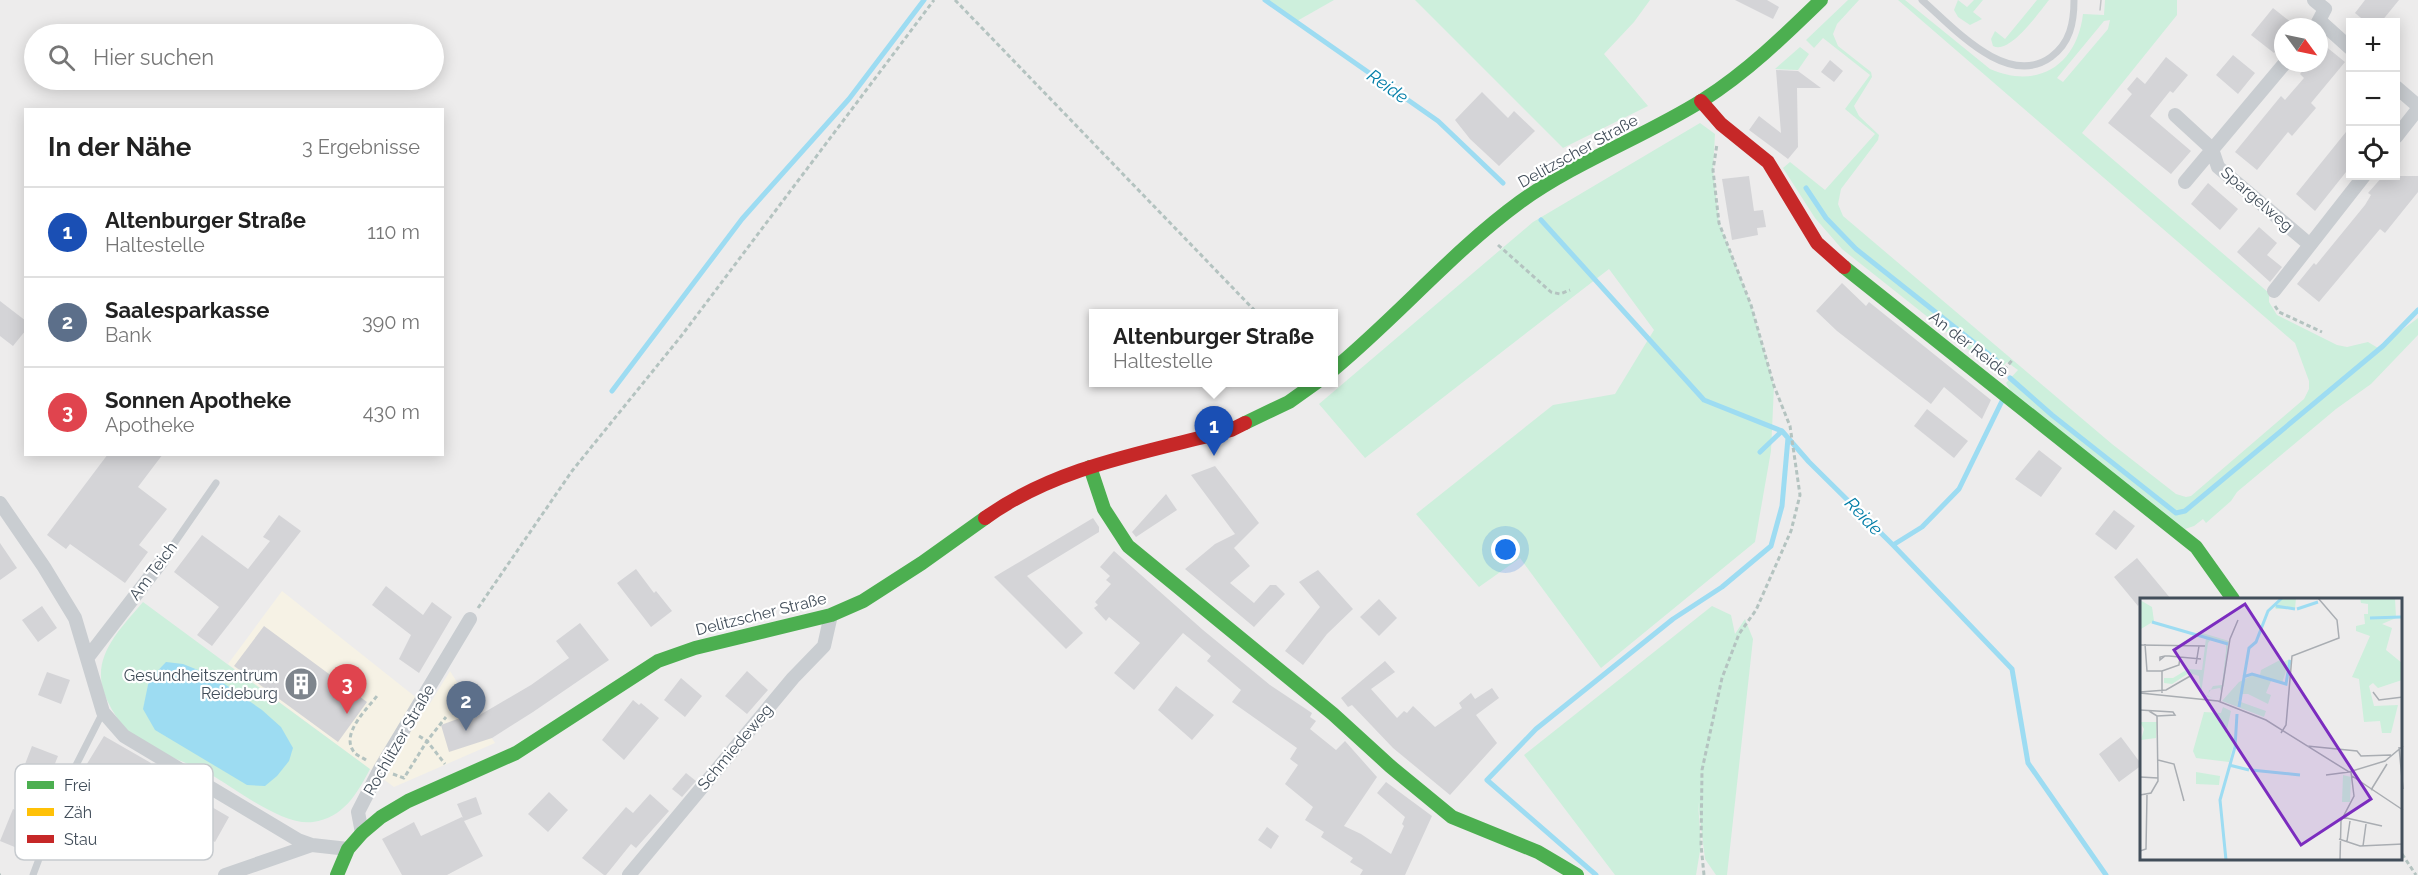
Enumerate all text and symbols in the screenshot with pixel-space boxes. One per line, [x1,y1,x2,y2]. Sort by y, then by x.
north arrow [2274,18,2328,72]
map controls [2346,18,2400,180]
button: + [2346,18,2400,72]
search box [24,24,444,90]
icon: search [45,41,78,74]
text: Hier suchen [93,44,214,70]
water label: Reide [1364,65,1413,108]
button: − [2346,72,2400,126]
street label: Delitzscher Straße [1515,110,1641,192]
button: locate [2346,126,2400,180]
text: In der Nähe [48,132,191,162]
text: 3 Ergebnisse [302,135,420,159]
street label: Spargelweg [2217,163,2297,235]
text: Altenburger Straße [105,207,306,233]
text: 1 [63,220,72,244]
text: 110 m [367,220,420,244]
text: Haltestelle [105,233,205,257]
text: Saalesparkasse [105,297,270,323]
street label: An der Reide [1926,307,2012,381]
popup [1089,309,1338,387]
text: 2 [62,310,73,334]
text: 390 m [362,310,420,334]
text: Bank [105,323,151,347]
text: Altenburger Straße [1113,323,1314,349]
text: Haltestelle [1113,349,1213,373]
text: Sonnen Apotheke [105,387,291,413]
text: 3 [62,400,73,424]
text: 430 m [363,400,420,424]
pin: 1 [1194,406,1234,456]
text: Apotheke [105,413,195,437]
water label: Reide [1841,493,1887,540]
your location [1491,535,1520,564]
street label: Am Teich [125,538,181,604]
street label: Delitzscher Straße [694,589,828,639]
inset map [2140,598,2403,860]
pin: 3 [328,664,366,714]
place label: Gesundheitszentrum Reideburg [124,666,278,703]
building icon: Gesundheitszentrum Reideburg [283,666,319,702]
street label: Rochlitzer Straße [360,681,438,799]
pin: 2 [446,682,486,731]
street label: Schmiedeweg [693,700,777,794]
legend [15,764,213,860]
text: Frei [64,776,91,795]
text: Zäh [64,803,92,822]
text: Stau [64,830,97,849]

